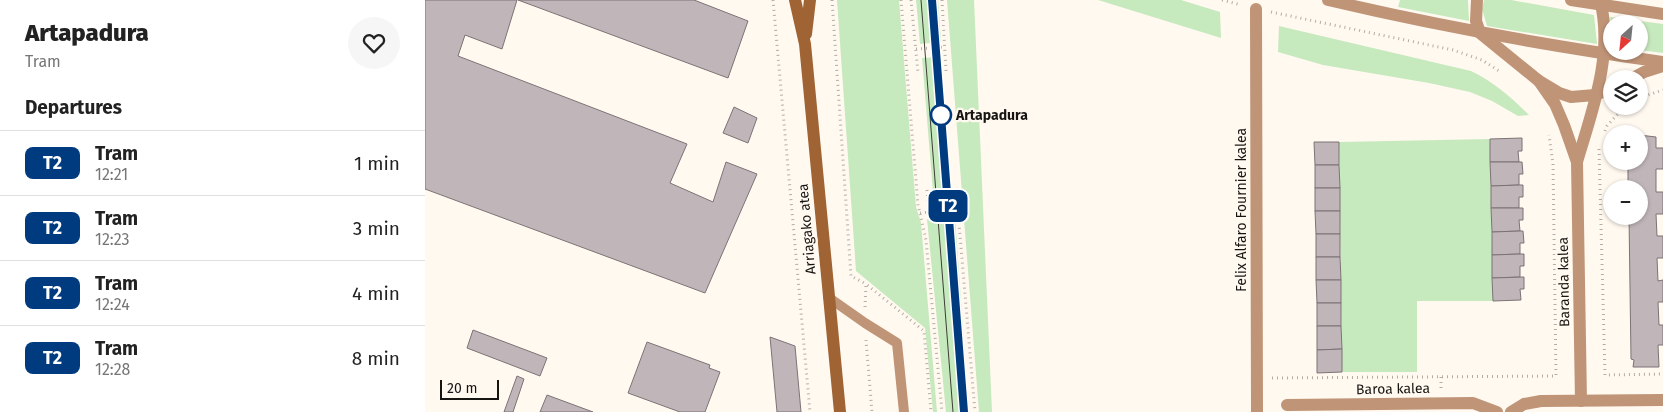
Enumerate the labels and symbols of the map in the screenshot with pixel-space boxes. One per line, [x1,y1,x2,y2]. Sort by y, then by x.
north arrow [1603,15,1647,60]
marker: Artapadura [930,104,952,126]
place label: Artapadura [955,107,1028,124]
street label: Felix Alfaro Fournier kalea [1233,128,1250,292]
street label: Arriagako atea [795,183,819,275]
line badge: T2 [925,190,971,222]
street label: Baranda kalea [1555,237,1573,327]
scale bar [440,377,499,400]
street label: Baroa kalea [1356,380,1430,398]

